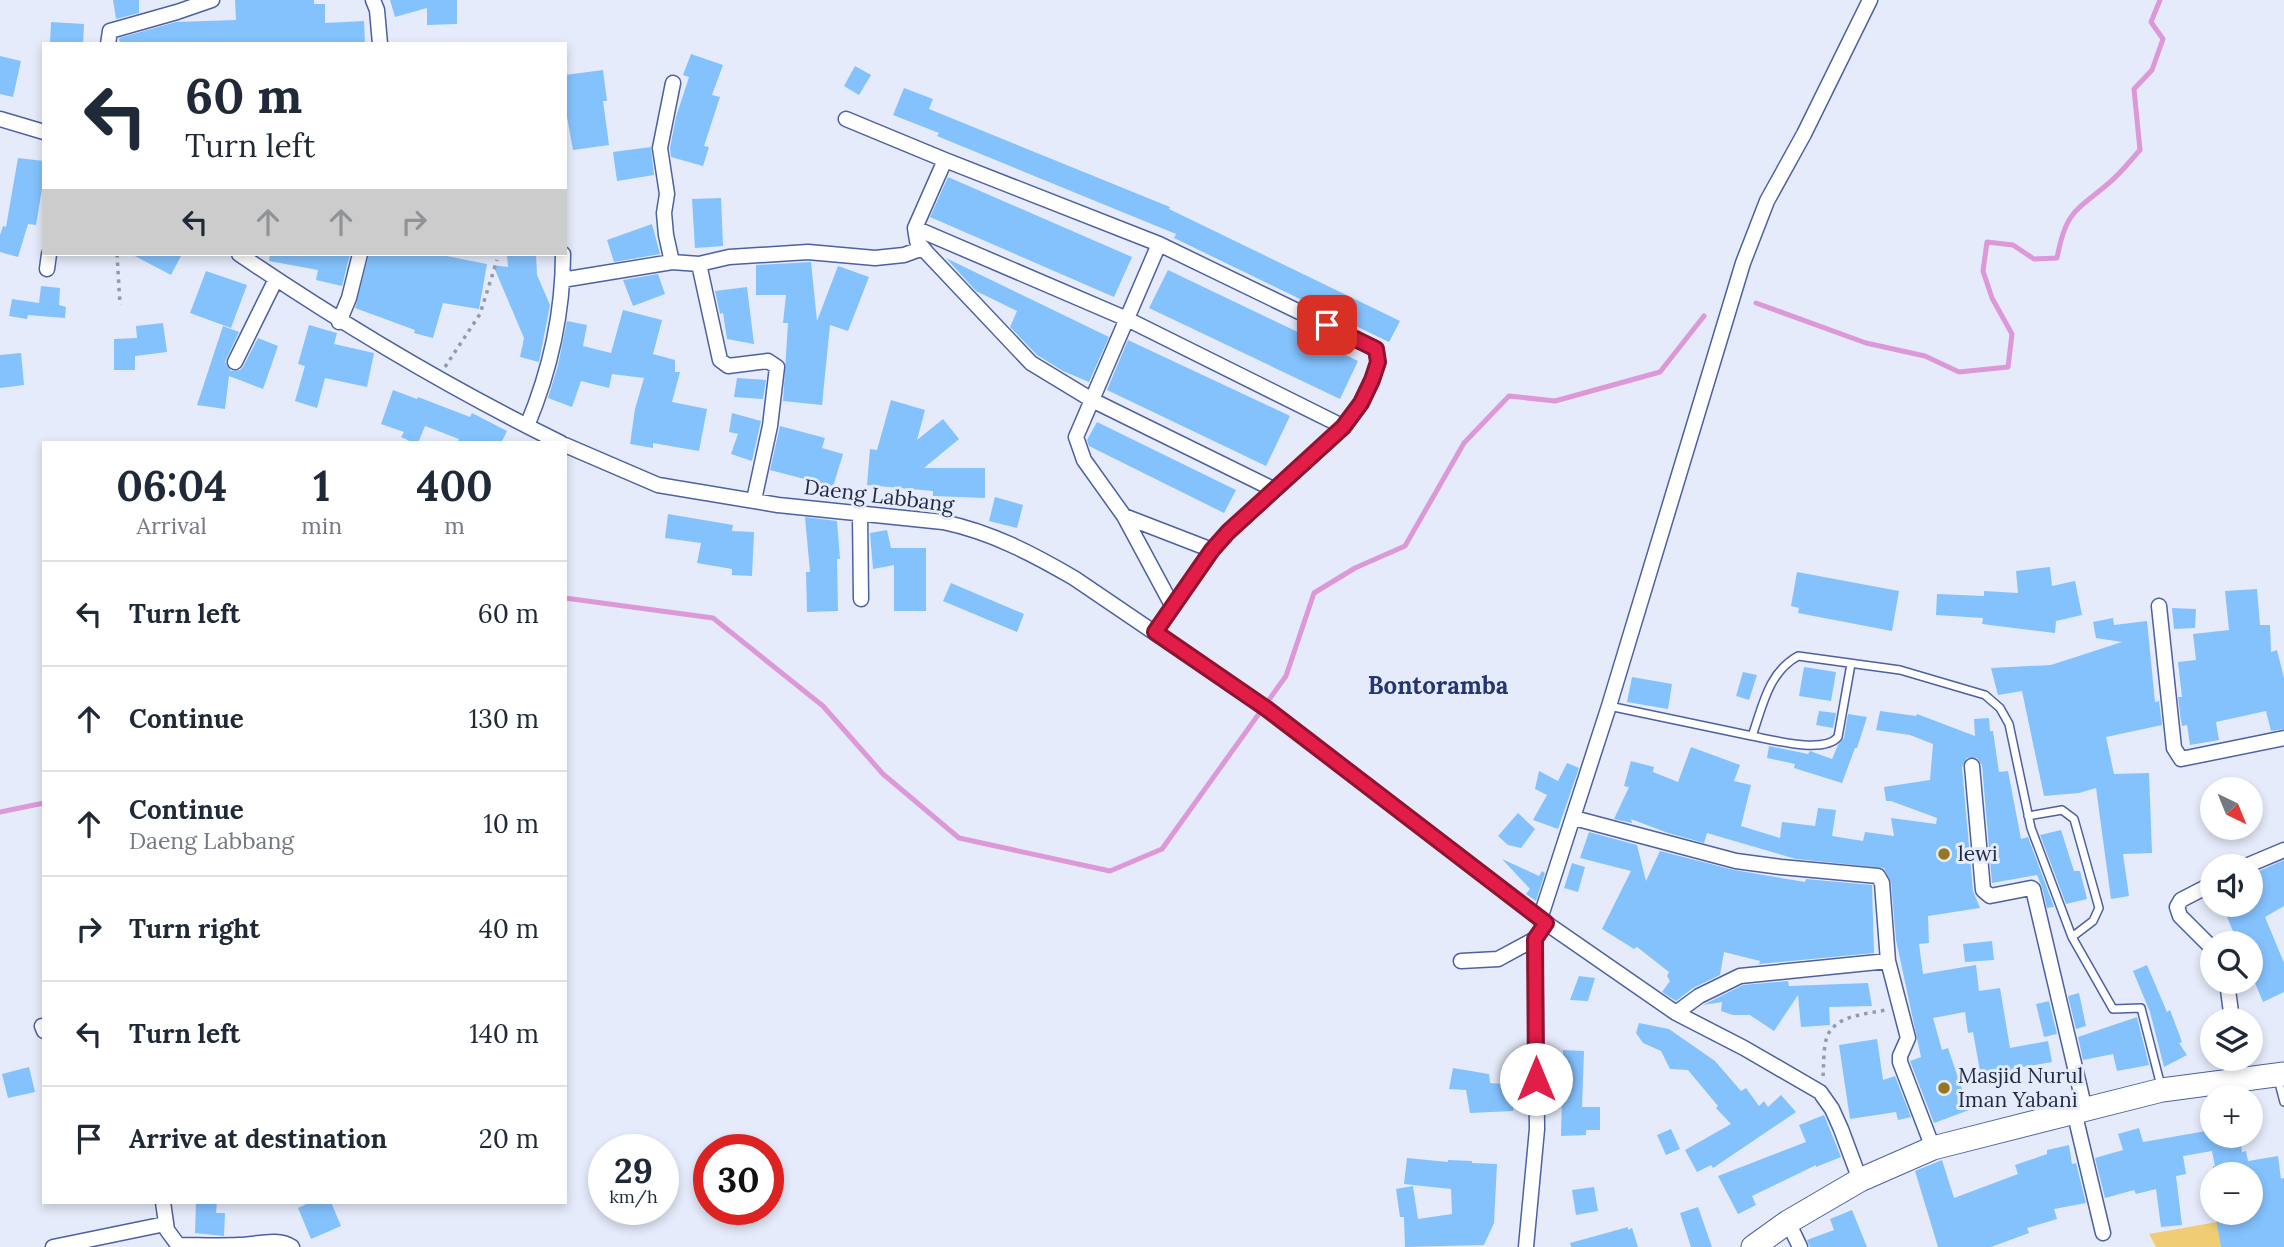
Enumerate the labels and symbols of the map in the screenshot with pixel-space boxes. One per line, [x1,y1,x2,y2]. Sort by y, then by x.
pin [1297,295,1357,355]
street label: Daeng Labbang [803,473,956,518]
district label: Bontoramba [1368,670,1509,701]
north arrow [2200,777,2263,840]
place label: lewi [1958,840,1998,867]
marker: lewi [1936,846,1952,862]
position arrow [1499,1042,1573,1116]
place label: Masjid Nurul Iman Yabani [1958,1062,2083,1113]
marker: Masjid Nurul Iman Yabani [1936,1080,1952,1096]
speed limit sign: 30 [693,1134,784,1225]

